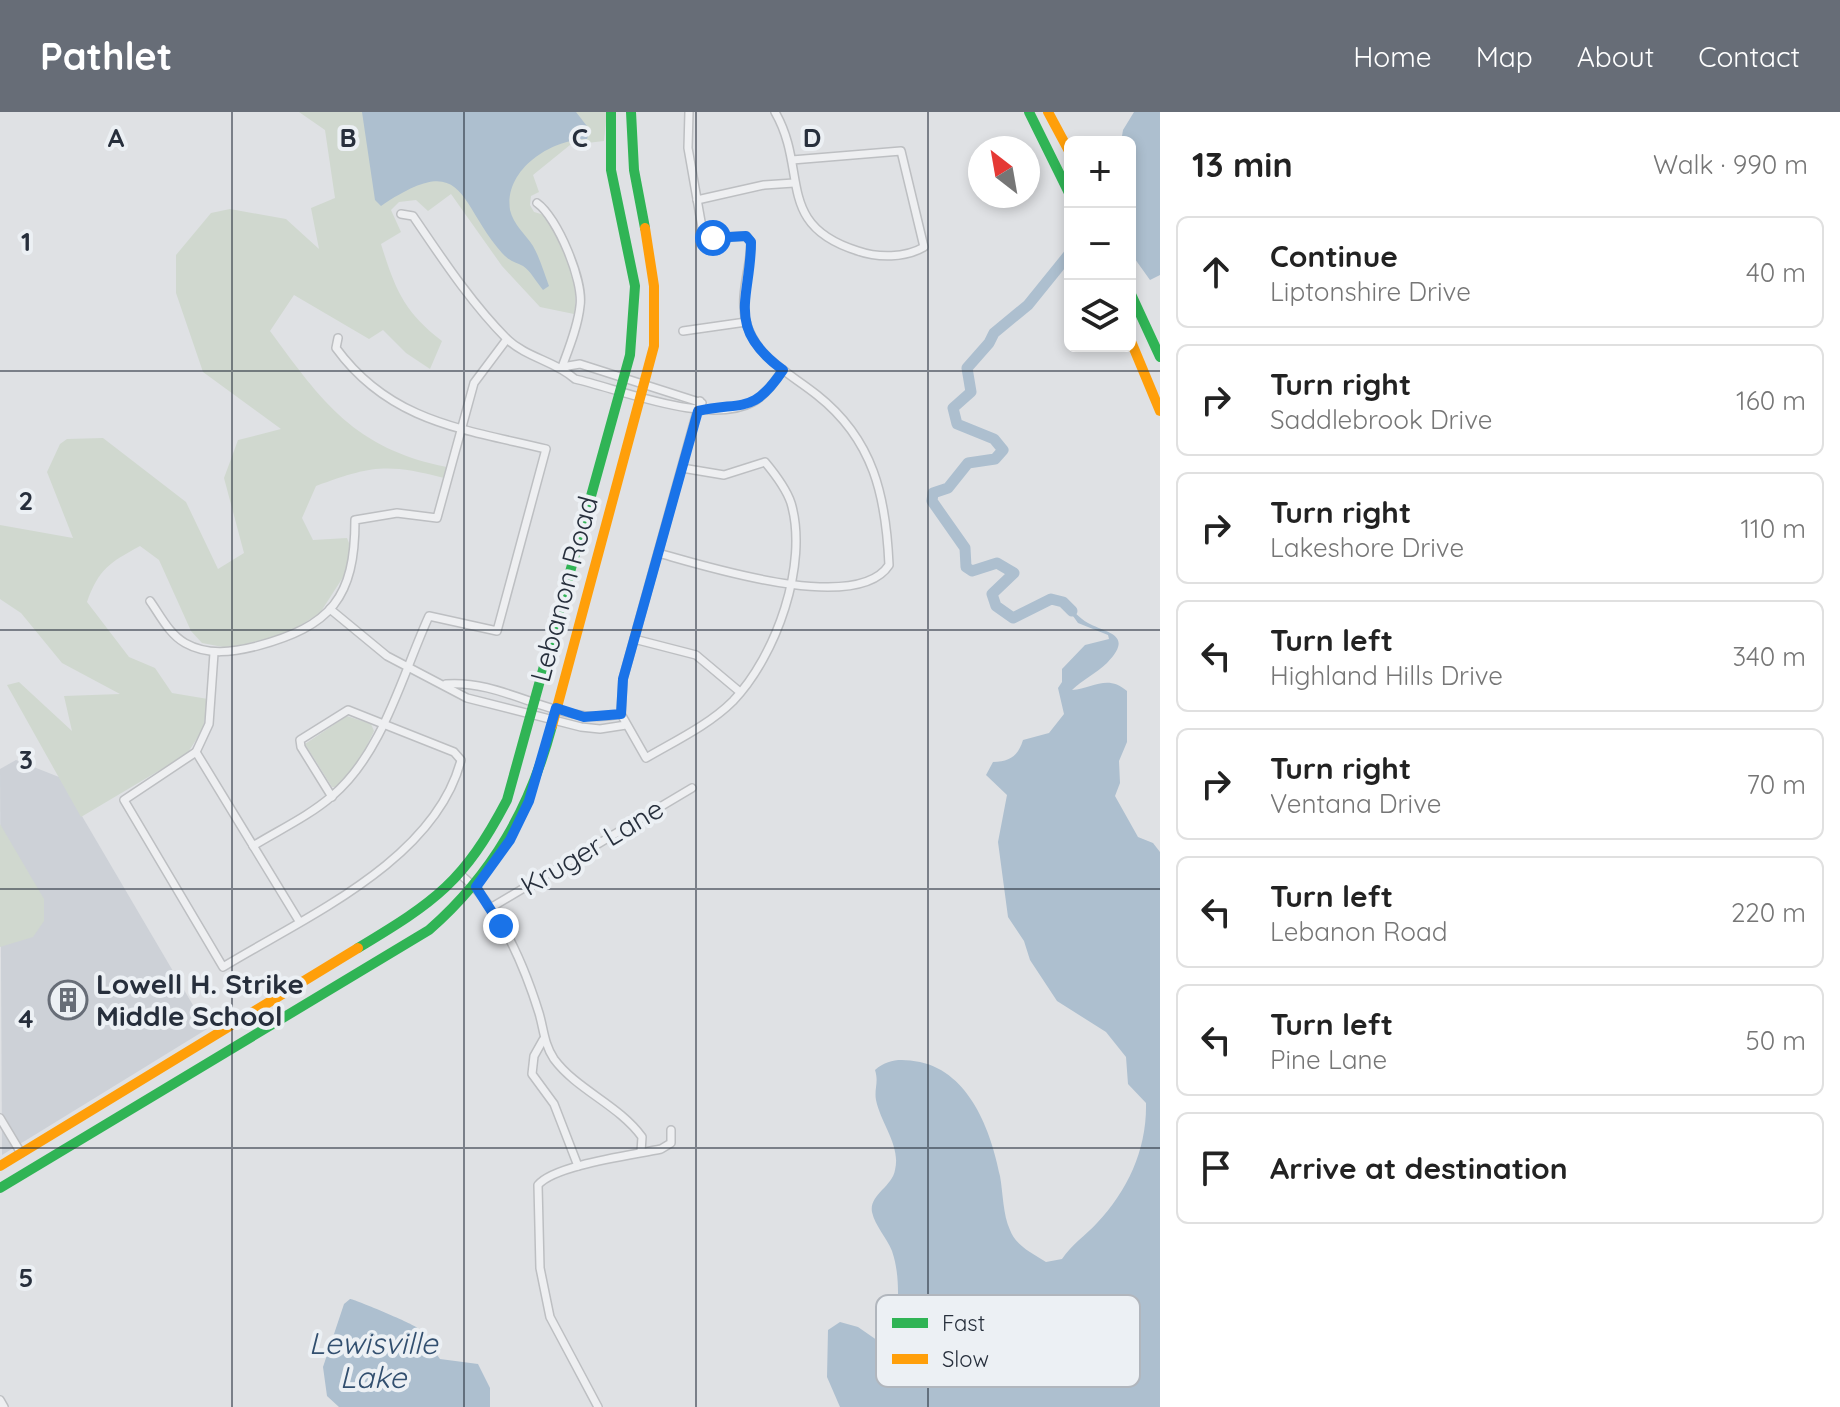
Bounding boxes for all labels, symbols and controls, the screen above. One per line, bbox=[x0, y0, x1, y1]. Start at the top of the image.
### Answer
text: Pathlet bbox=[40, 32, 172, 80]
text: Home bbox=[1353, 39, 1432, 74]
text: Map bbox=[1476, 39, 1533, 74]
text: About bbox=[1577, 39, 1654, 74]
text: Contact bbox=[1698, 39, 1800, 74]
text: A bbox=[108, 121, 125, 154]
text: B bbox=[339, 121, 357, 154]
text: C bbox=[572, 121, 588, 154]
text: D bbox=[803, 121, 821, 154]
north arrow bbox=[968, 136, 1040, 208]
map controls bbox=[1064, 136, 1136, 352]
button: + bbox=[1064, 136, 1136, 208]
text: 13 min bbox=[1192, 143, 1293, 186]
text: Walk · 990 m bbox=[1653, 148, 1808, 181]
button: − bbox=[1064, 208, 1136, 280]
route start bbox=[695, 220, 731, 256]
text: 1 bbox=[21, 225, 31, 258]
text: Continue bbox=[1270, 237, 1398, 275]
icon: ahead bbox=[1194, 250, 1238, 294]
text: 40 m bbox=[1746, 256, 1806, 289]
text: Liptonshire Drive bbox=[1270, 275, 1471, 308]
button: layers bbox=[1064, 280, 1136, 352]
text: Turn right bbox=[1270, 365, 1411, 403]
icon: right bbox=[1194, 378, 1238, 422]
text: 160 m bbox=[1736, 384, 1806, 417]
text: Saddlebrook Drive bbox=[1270, 403, 1492, 436]
text: 2 bbox=[19, 484, 33, 517]
street label: Lebanon Road bbox=[522, 492, 605, 686]
text: Turn right bbox=[1270, 493, 1411, 531]
icon: right bbox=[1194, 506, 1238, 550]
text: 110 m bbox=[1740, 512, 1806, 545]
text: Lakeshore Drive bbox=[1270, 531, 1464, 564]
text: Turn left bbox=[1270, 621, 1393, 659]
icon: left bbox=[1194, 634, 1238, 678]
text: 340 m bbox=[1732, 640, 1806, 673]
text: Highland Hills Drive bbox=[1270, 659, 1503, 692]
text: 3 bbox=[19, 743, 33, 776]
text: Turn right bbox=[1270, 749, 1411, 787]
icon: right bbox=[1194, 762, 1238, 806]
text: 70 m bbox=[1746, 768, 1806, 801]
text: Ventana Drive bbox=[1270, 787, 1441, 820]
street label: Kruger Lane bbox=[514, 790, 669, 903]
text: Turn left bbox=[1270, 877, 1393, 915]
icon: left bbox=[1194, 890, 1238, 934]
text: 220 m bbox=[1731, 896, 1806, 929]
route end bbox=[483, 908, 519, 944]
text: Lebanon Road bbox=[1270, 915, 1447, 948]
place label: Lowell H. Strike Middle School bbox=[96, 966, 304, 1033]
building icon: Lowell H. Strike Middle School bbox=[47, 979, 89, 1021]
text: 4 bbox=[18, 1002, 34, 1035]
text: Turn left bbox=[1270, 1005, 1393, 1043]
icon: left bbox=[1194, 1018, 1238, 1062]
text: 50 m bbox=[1746, 1024, 1806, 1057]
text: Pine Lane bbox=[1270, 1043, 1387, 1076]
icon: arrive bbox=[1194, 1146, 1238, 1190]
text: Arrive at destination bbox=[1270, 1149, 1568, 1187]
text: 5 bbox=[19, 1261, 33, 1294]
legend bbox=[876, 1295, 1140, 1387]
text: Fast bbox=[942, 1309, 985, 1337]
water label: Lewisville Lake bbox=[309, 1324, 438, 1396]
text: Slow bbox=[942, 1345, 989, 1373]

